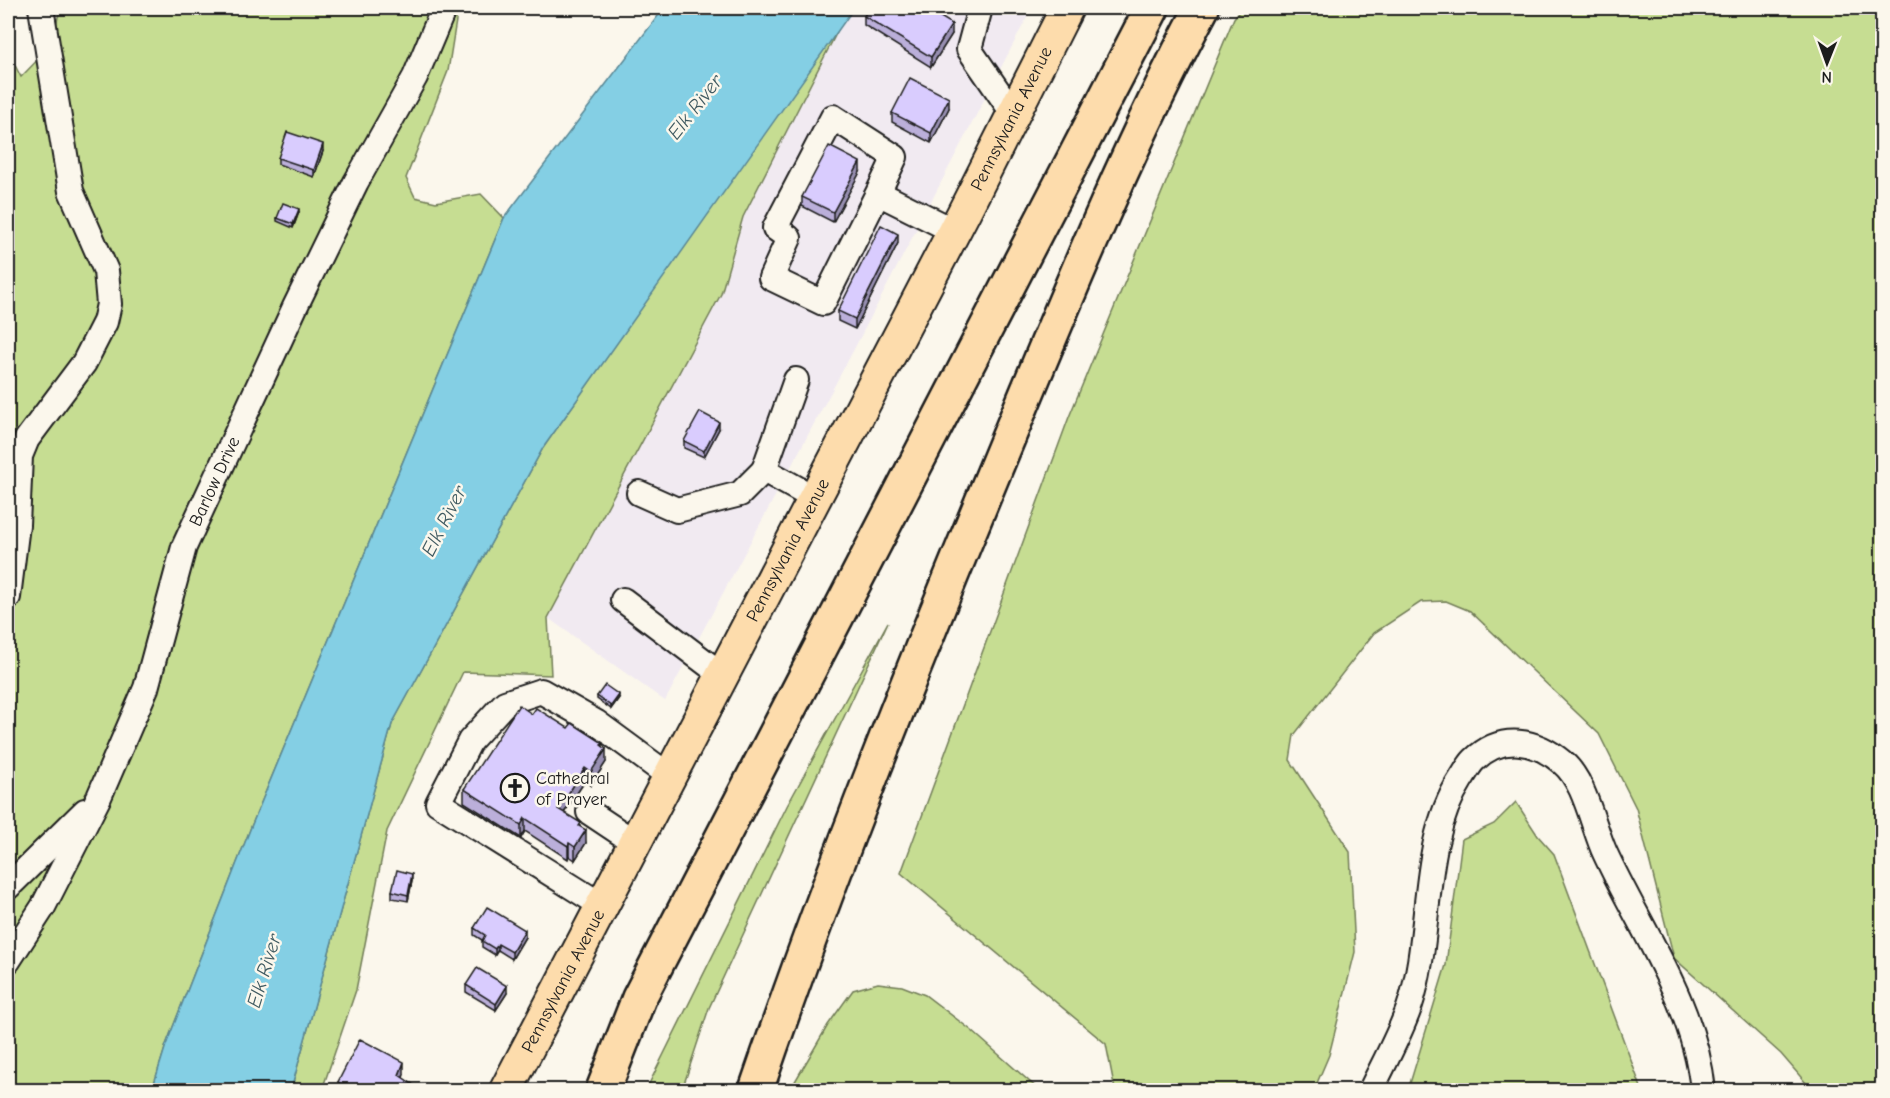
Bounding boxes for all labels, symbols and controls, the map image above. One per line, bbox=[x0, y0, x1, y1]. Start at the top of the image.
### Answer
north arrow bbox=[1797, 33, 1857, 93]
street label: Pennsylvania Avenue bbox=[966, 43, 1056, 194]
text: N bbox=[1821, 68, 1832, 86]
water label: Elk River bbox=[663, 69, 728, 144]
street label: Barlow Drive bbox=[185, 433, 244, 529]
street label: Pennsylvania Avenue bbox=[742, 475, 834, 625]
water label: Elk River bbox=[417, 481, 472, 560]
place label: Cathedral of Prayer bbox=[536, 768, 610, 810]
church icon: Cathedral of Prayer bbox=[499, 772, 531, 804]
street label: Pennsylvania Avenue bbox=[517, 906, 609, 1056]
water label: Elk River bbox=[242, 930, 286, 1011]

